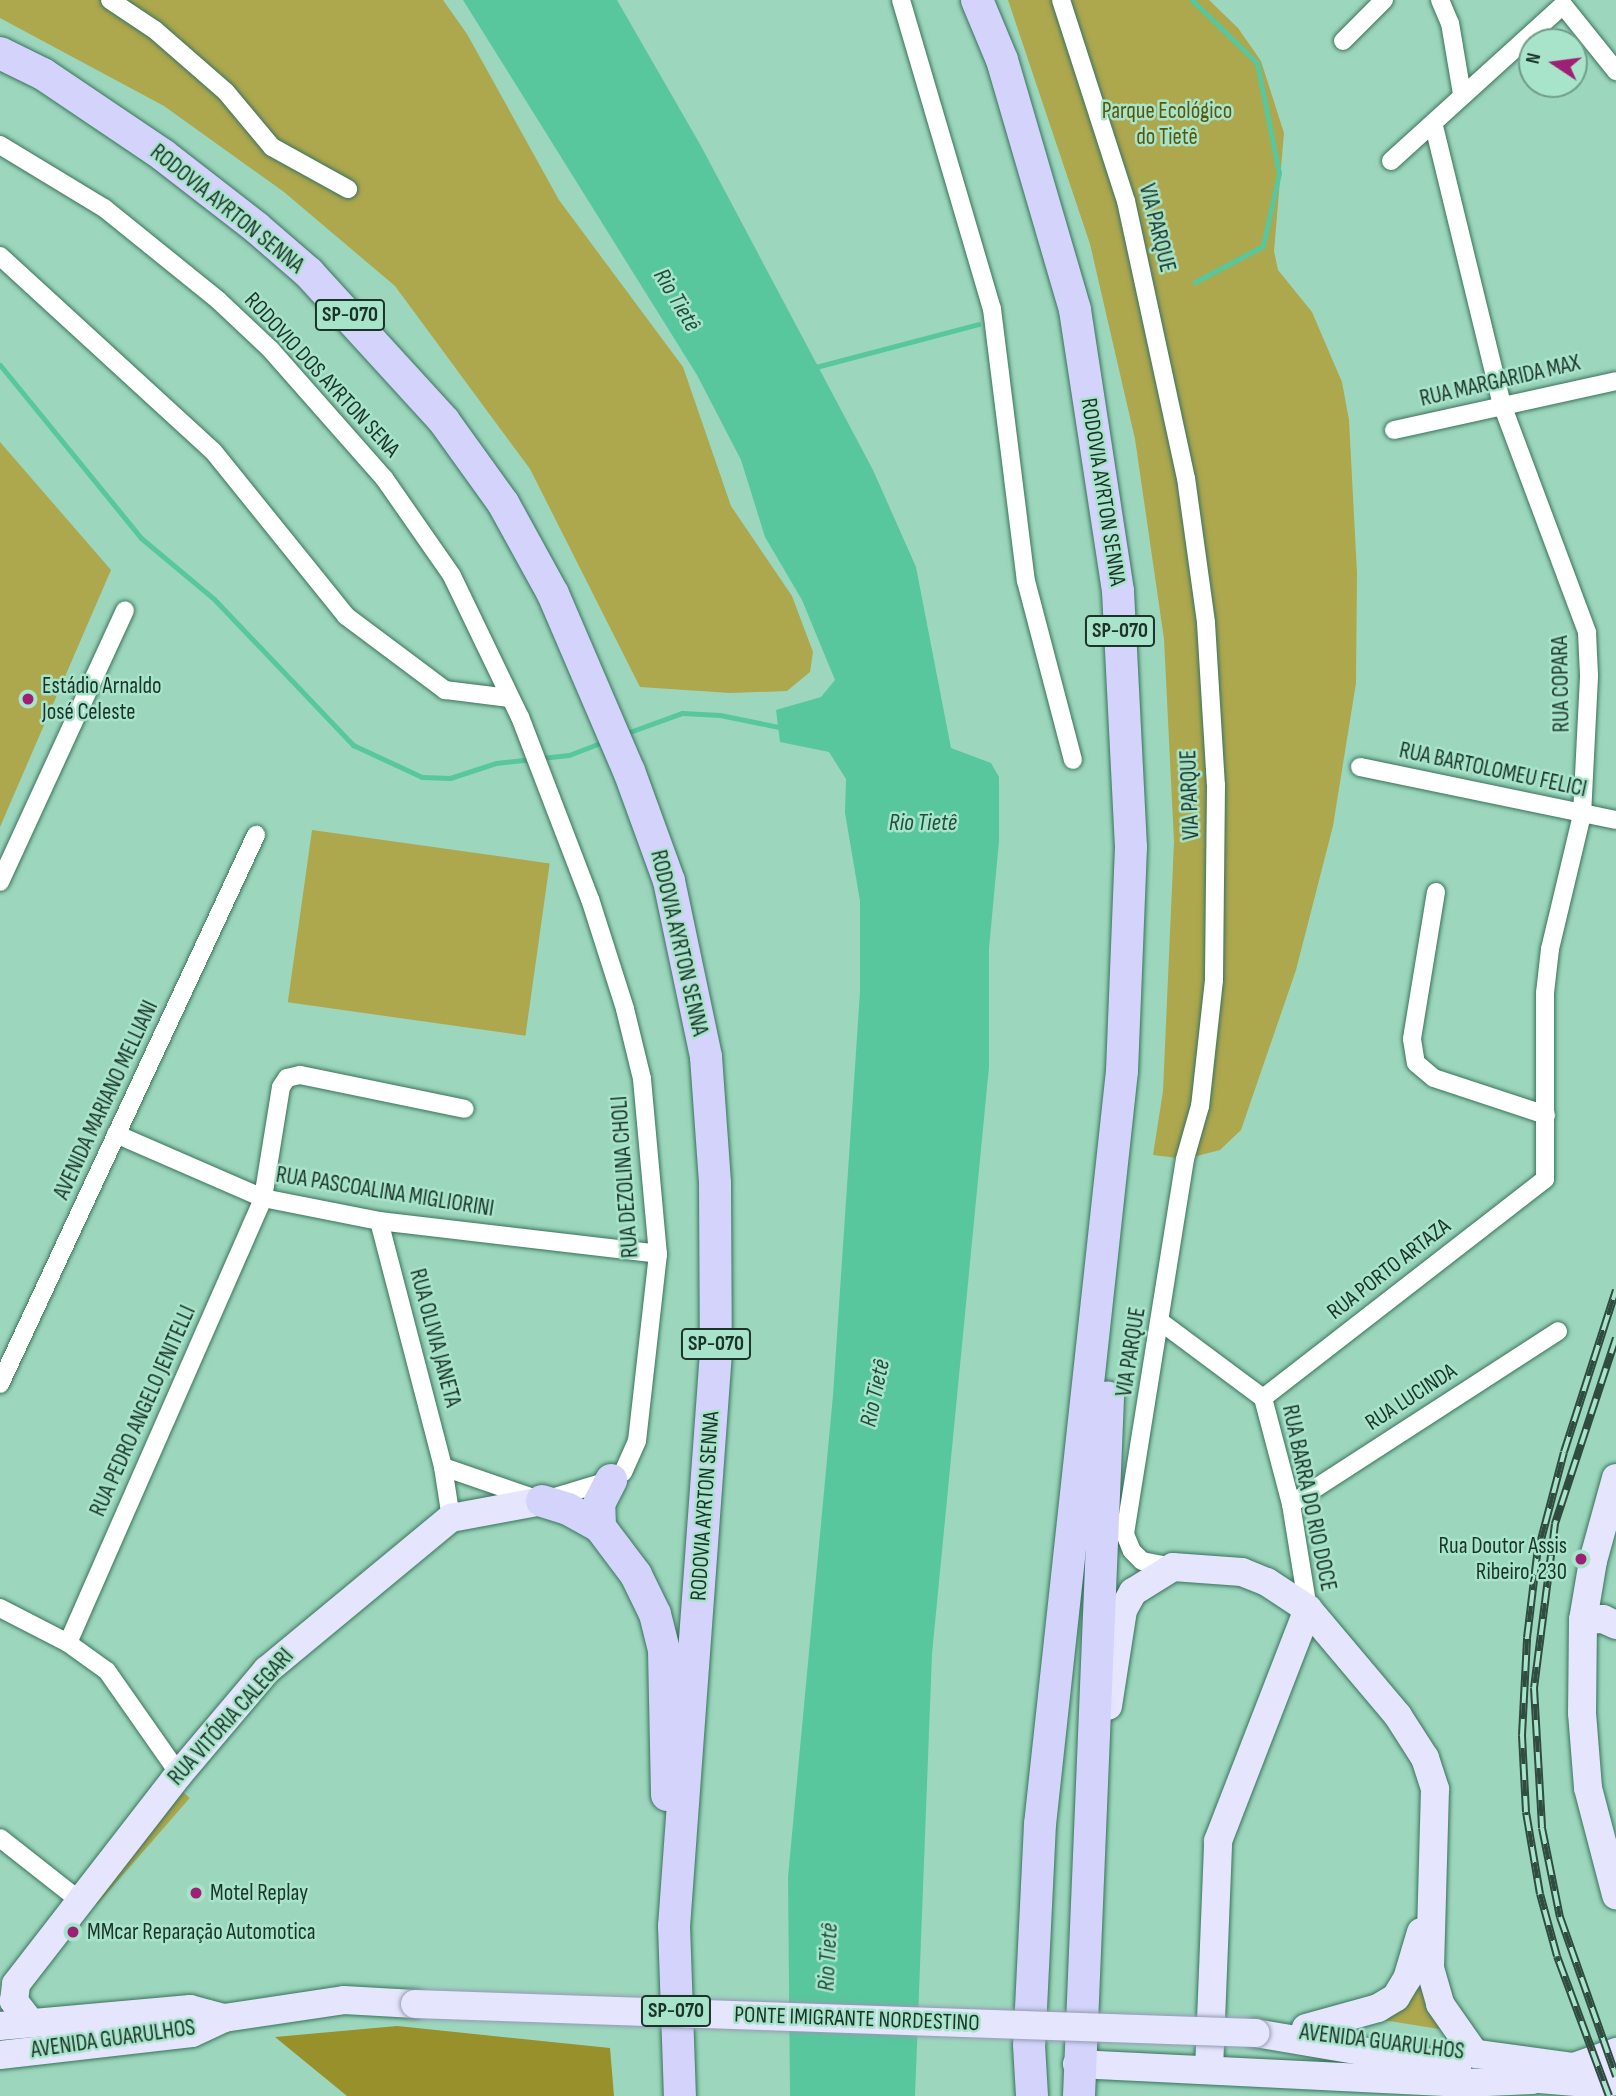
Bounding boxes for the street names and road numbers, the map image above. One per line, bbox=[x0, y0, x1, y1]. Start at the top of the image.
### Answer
street label: RODOVIA AYRTON SENNA bbox=[145, 139, 309, 279]
street label: VIA PARQUE bbox=[1133, 181, 1181, 275]
street label: RODOVIO DOS AYRTON SENA bbox=[238, 287, 406, 463]
road number: SP-070 bbox=[313, 298, 387, 332]
street label: RUA MARGARIDA MAX bbox=[1417, 349, 1583, 413]
street label: RODOVIA AYRTON SENNA bbox=[1075, 396, 1131, 588]
road number: SP-070 bbox=[1083, 614, 1157, 648]
street label: RUA COPARA bbox=[1546, 635, 1576, 733]
street label: RUA BARTOLOMEU FELICI bbox=[1397, 737, 1589, 803]
street label: VIA PARQUE bbox=[1175, 749, 1205, 841]
street label: RODOVIA AYRTON SENNA bbox=[644, 847, 714, 1039]
street label: AVENIDA MARIANO MELLIANI bbox=[48, 996, 164, 1204]
street label: RUA DEZOLINA CHOLI bbox=[606, 1095, 644, 1259]
street label: RUA PASCOALINA MIGLIORINI bbox=[274, 1161, 496, 1223]
street label: RUA PORTO ARTAZA bbox=[1322, 1212, 1456, 1326]
street label: RUA OLIVIA JANETA bbox=[403, 1266, 467, 1410]
street label: RUA PEDRO ANGELO JENITELLI bbox=[84, 1301, 202, 1521]
street label: VIA PARQUE bbox=[1110, 1305, 1152, 1399]
road number: SP-070 bbox=[679, 1326, 753, 1362]
street label: RUA LUCINDA bbox=[1360, 1357, 1462, 1437]
street label: RUA BARRA DO RIO DOCE bbox=[1276, 1402, 1342, 1594]
street label: RODOVIA AYRTON SENNA bbox=[685, 1410, 725, 1602]
street label: RUA VITÓRIA CALEGARI bbox=[162, 1643, 300, 1791]
road number: SP-070 bbox=[639, 1994, 713, 2028]
street label: PONTE IMIGRANTE NORDESTINO bbox=[734, 2001, 980, 2037]
street label: AVENIDA GUARULHOS bbox=[29, 2014, 197, 2064]
street label: AVENIDA GUARULHOS bbox=[1298, 2018, 1466, 2066]

